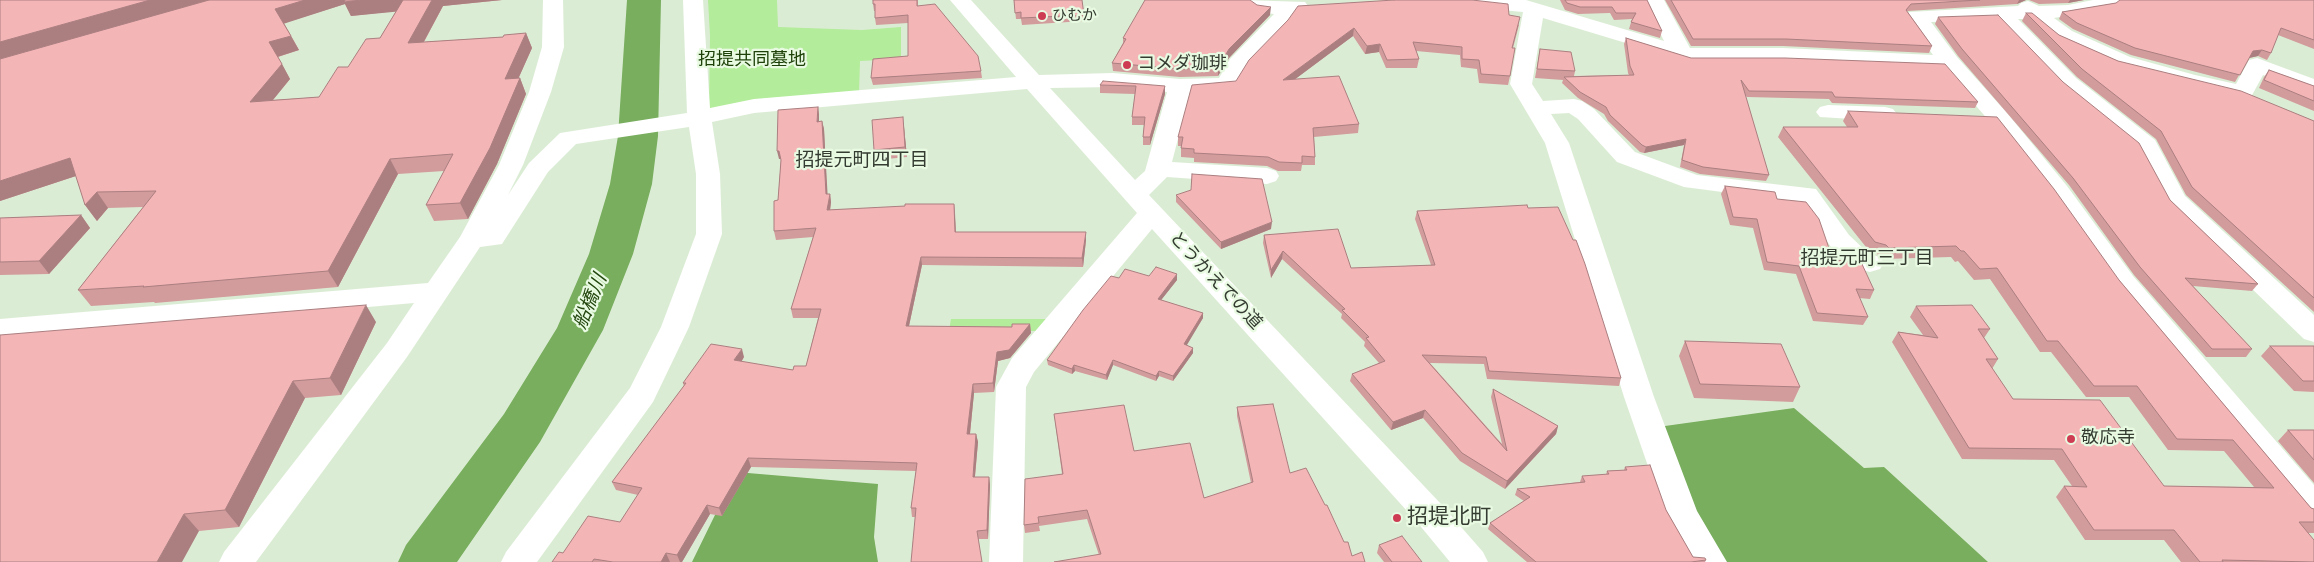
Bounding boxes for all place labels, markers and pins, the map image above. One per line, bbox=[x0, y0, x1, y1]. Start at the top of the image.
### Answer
place label: ひむか bbox=[1052, 7, 1097, 25]
marker: ひむか bbox=[1036, 10, 1048, 22]
place label: コメダ珈琲 bbox=[1137, 54, 1227, 76]
marker: コメダ珈琲 bbox=[1121, 59, 1133, 71]
place label: 敬応寺 bbox=[2081, 428, 2135, 450]
marker: 敬応寺 bbox=[2065, 433, 2077, 445]
place label: 招堤北町 bbox=[1407, 505, 1491, 531]
marker: 招堤北町 bbox=[1391, 512, 1403, 524]

